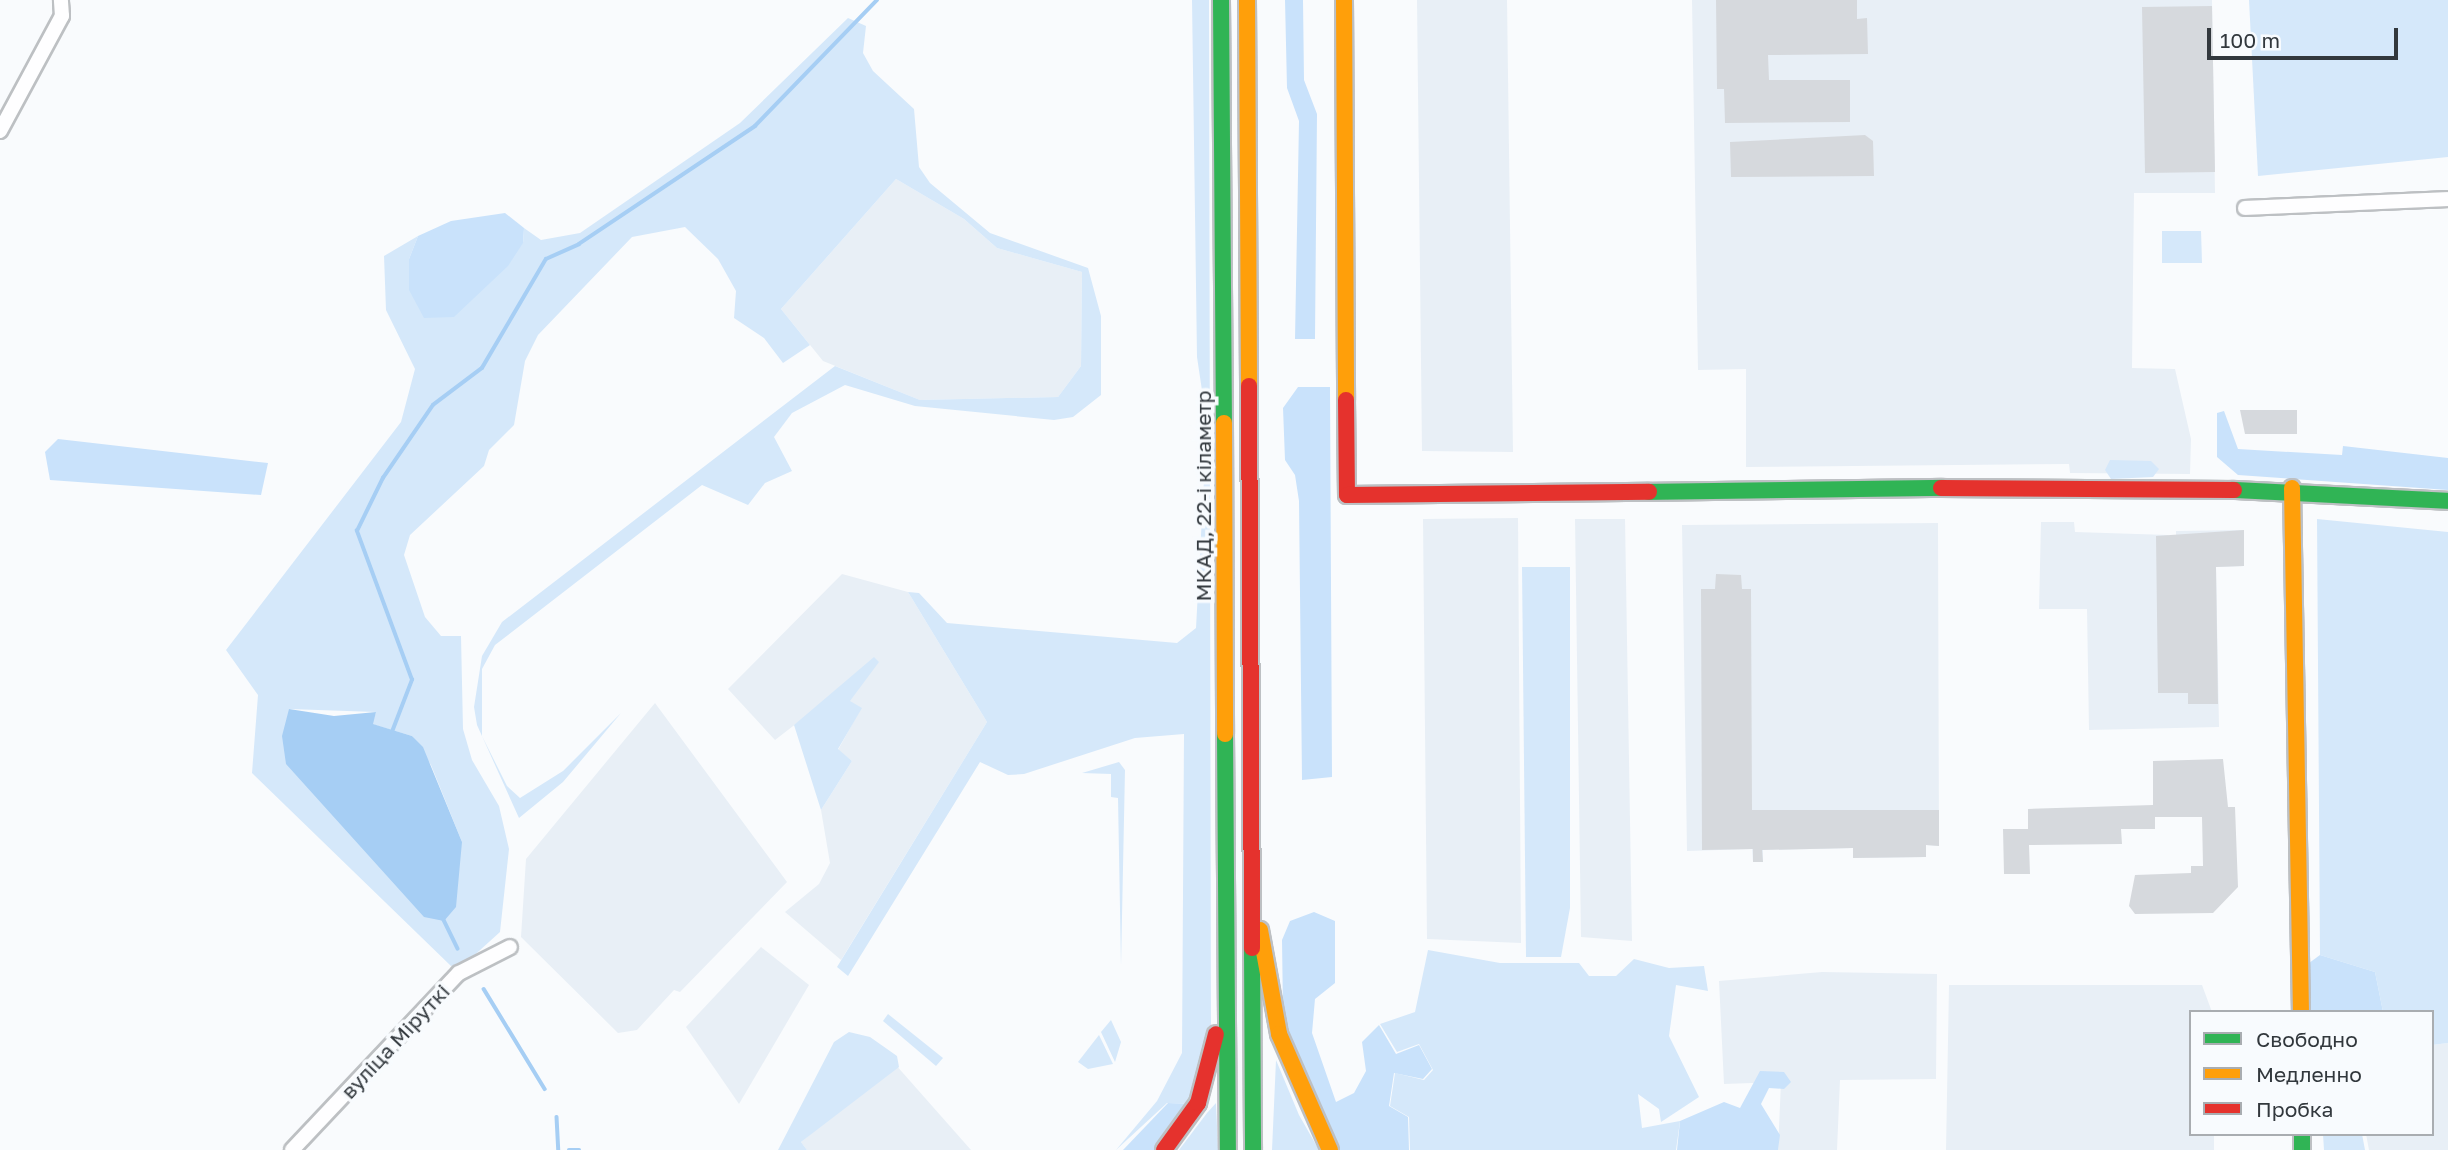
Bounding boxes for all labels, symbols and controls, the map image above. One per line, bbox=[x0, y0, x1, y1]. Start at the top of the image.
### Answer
scale bar bbox=[2210, 14, 2401, 58]
text: 100 m bbox=[2220, 27, 2280, 53]
street label: МКАД, 22-і кіламетр bbox=[1190, 391, 1216, 601]
street label: вуліца Міруткі bbox=[336, 979, 454, 1103]
legend bbox=[2189, 1010, 2434, 1136]
text: Свободно bbox=[2256, 1026, 2358, 1052]
text: Медленно bbox=[2256, 1061, 2362, 1087]
text: Пробка bbox=[2256, 1096, 2334, 1122]

